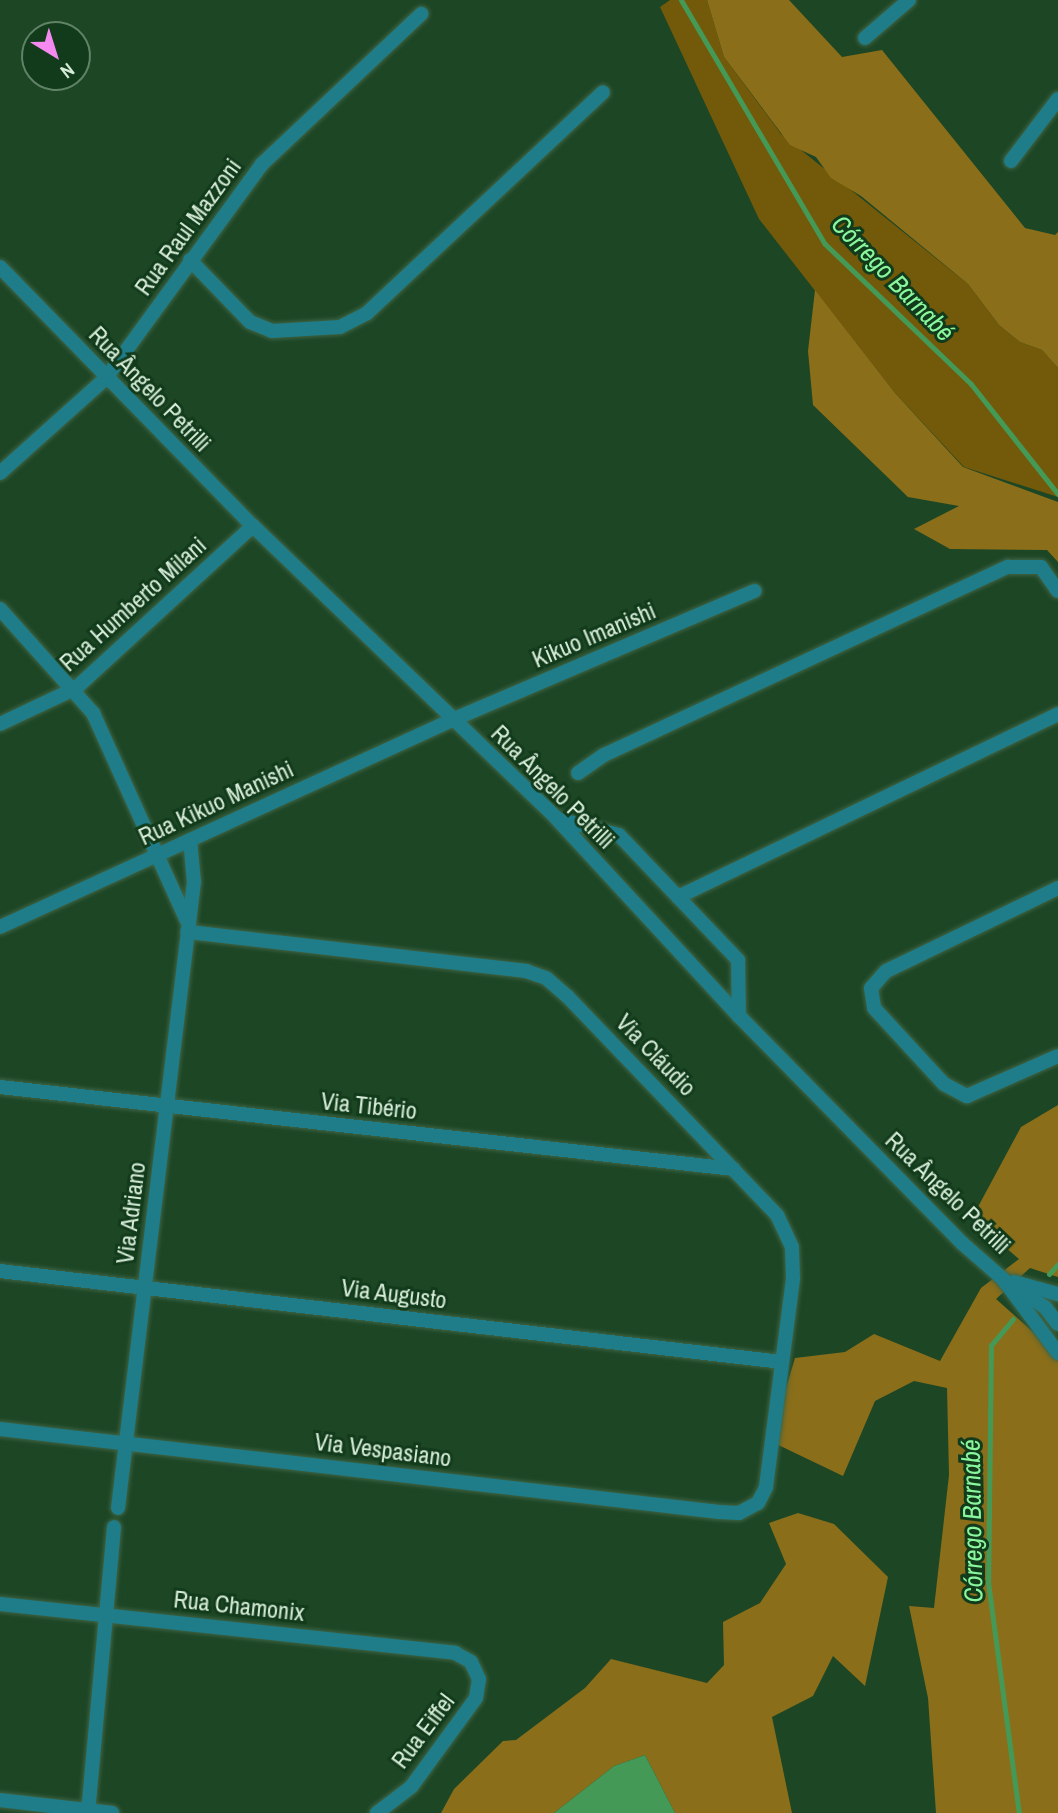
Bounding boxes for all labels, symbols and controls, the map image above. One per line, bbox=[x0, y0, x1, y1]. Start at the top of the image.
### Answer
north arrow bbox=[21, 21, 91, 91]
text: N bbox=[55, 57, 80, 85]
street label: Rua Raul Mazzoni bbox=[129, 153, 247, 301]
water label: Córrego Barnabé bbox=[825, 208, 961, 348]
street label: Rua Ângelo Petrilli bbox=[83, 320, 217, 458]
street label: Rua Humberto Milani bbox=[54, 531, 212, 677]
street label: Kikuo Imanishi bbox=[528, 596, 660, 674]
street label: Rua Ângelo Petrilli bbox=[485, 719, 621, 855]
street label: Rua Kikuo Manishi bbox=[134, 755, 298, 851]
street label: Via Cláudio bbox=[610, 1008, 702, 1102]
street label: Via Tibério bbox=[319, 1087, 419, 1125]
street label: Rua Ângelo Petrilli bbox=[879, 1126, 1017, 1260]
street label: Via Adriano bbox=[110, 1160, 152, 1266]
street label: Via Augusto bbox=[339, 1273, 449, 1315]
street label: Via Vespasiano bbox=[313, 1427, 453, 1473]
water label: Córrego Barnabé bbox=[955, 1439, 989, 1603]
street label: Rua Chamonix bbox=[172, 1585, 306, 1627]
street label: Rua Eiffel bbox=[386, 1688, 460, 1774]

